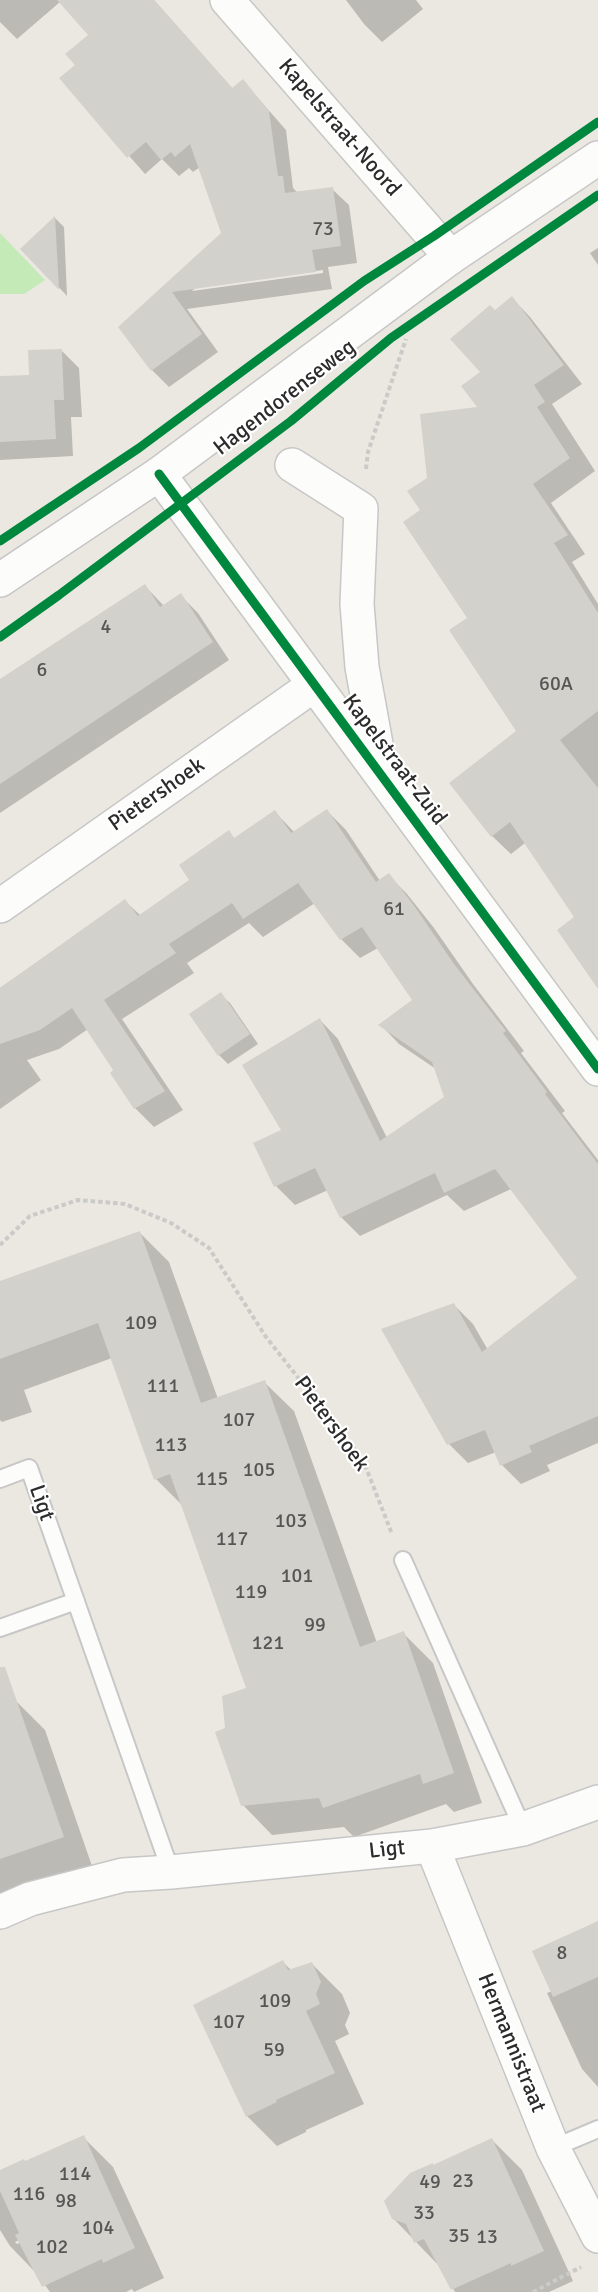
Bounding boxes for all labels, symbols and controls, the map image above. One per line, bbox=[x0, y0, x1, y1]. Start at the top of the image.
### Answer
street label: Kapelstraat-Noord bbox=[272, 54, 406, 202]
house number: 73 bbox=[312, 218, 334, 242]
street label: Hagendorenseweg bbox=[209, 334, 361, 462]
house number: 4 bbox=[101, 616, 111, 640]
house number: 6 bbox=[37, 659, 47, 683]
house number: 60A bbox=[539, 673, 573, 697]
street label: Kapelstraat-Zuid bbox=[336, 689, 452, 831]
street label: Pietershoek bbox=[104, 752, 210, 838]
house number: 61 bbox=[383, 898, 405, 922]
house number: 109 bbox=[125, 1312, 157, 1336]
street label: Pietershoek bbox=[288, 1371, 374, 1477]
house number: 111 bbox=[147, 1375, 179, 1399]
house number: 107 bbox=[223, 1409, 255, 1433]
house number: 113 bbox=[155, 1434, 187, 1458]
house number: 105 bbox=[243, 1459, 275, 1483]
house number: 115 bbox=[196, 1468, 228, 1492]
street label: Ligt bbox=[23, 1482, 59, 1524]
house number: 103 bbox=[275, 1510, 307, 1534]
house number: 117 bbox=[216, 1528, 248, 1552]
house number: 101 bbox=[281, 1565, 313, 1589]
house number: 119 bbox=[235, 1581, 267, 1605]
house number: 99 bbox=[304, 1614, 326, 1638]
house number: 121 bbox=[252, 1632, 284, 1656]
street label: Ligt bbox=[368, 1835, 406, 1865]
house number: 8 bbox=[557, 1942, 567, 1966]
street label: Hermannistraat bbox=[471, 1970, 551, 2116]
house number: 109 bbox=[259, 1990, 291, 2014]
house number: 107 bbox=[213, 2011, 245, 2035]
house number: 59 bbox=[263, 2039, 285, 2063]
house number: 114 bbox=[59, 2163, 91, 2187]
house number: 23 bbox=[452, 2170, 474, 2194]
house number: 49 bbox=[419, 2171, 441, 2195]
house number: 116 bbox=[13, 2183, 45, 2207]
house number: 98 bbox=[55, 2190, 77, 2214]
house number: 33 bbox=[413, 2202, 435, 2226]
house number: 104 bbox=[82, 2217, 114, 2241]
house number: 35 bbox=[448, 2225, 470, 2249]
house number: 13 bbox=[476, 2226, 498, 2250]
house number: 102 bbox=[36, 2236, 68, 2260]

